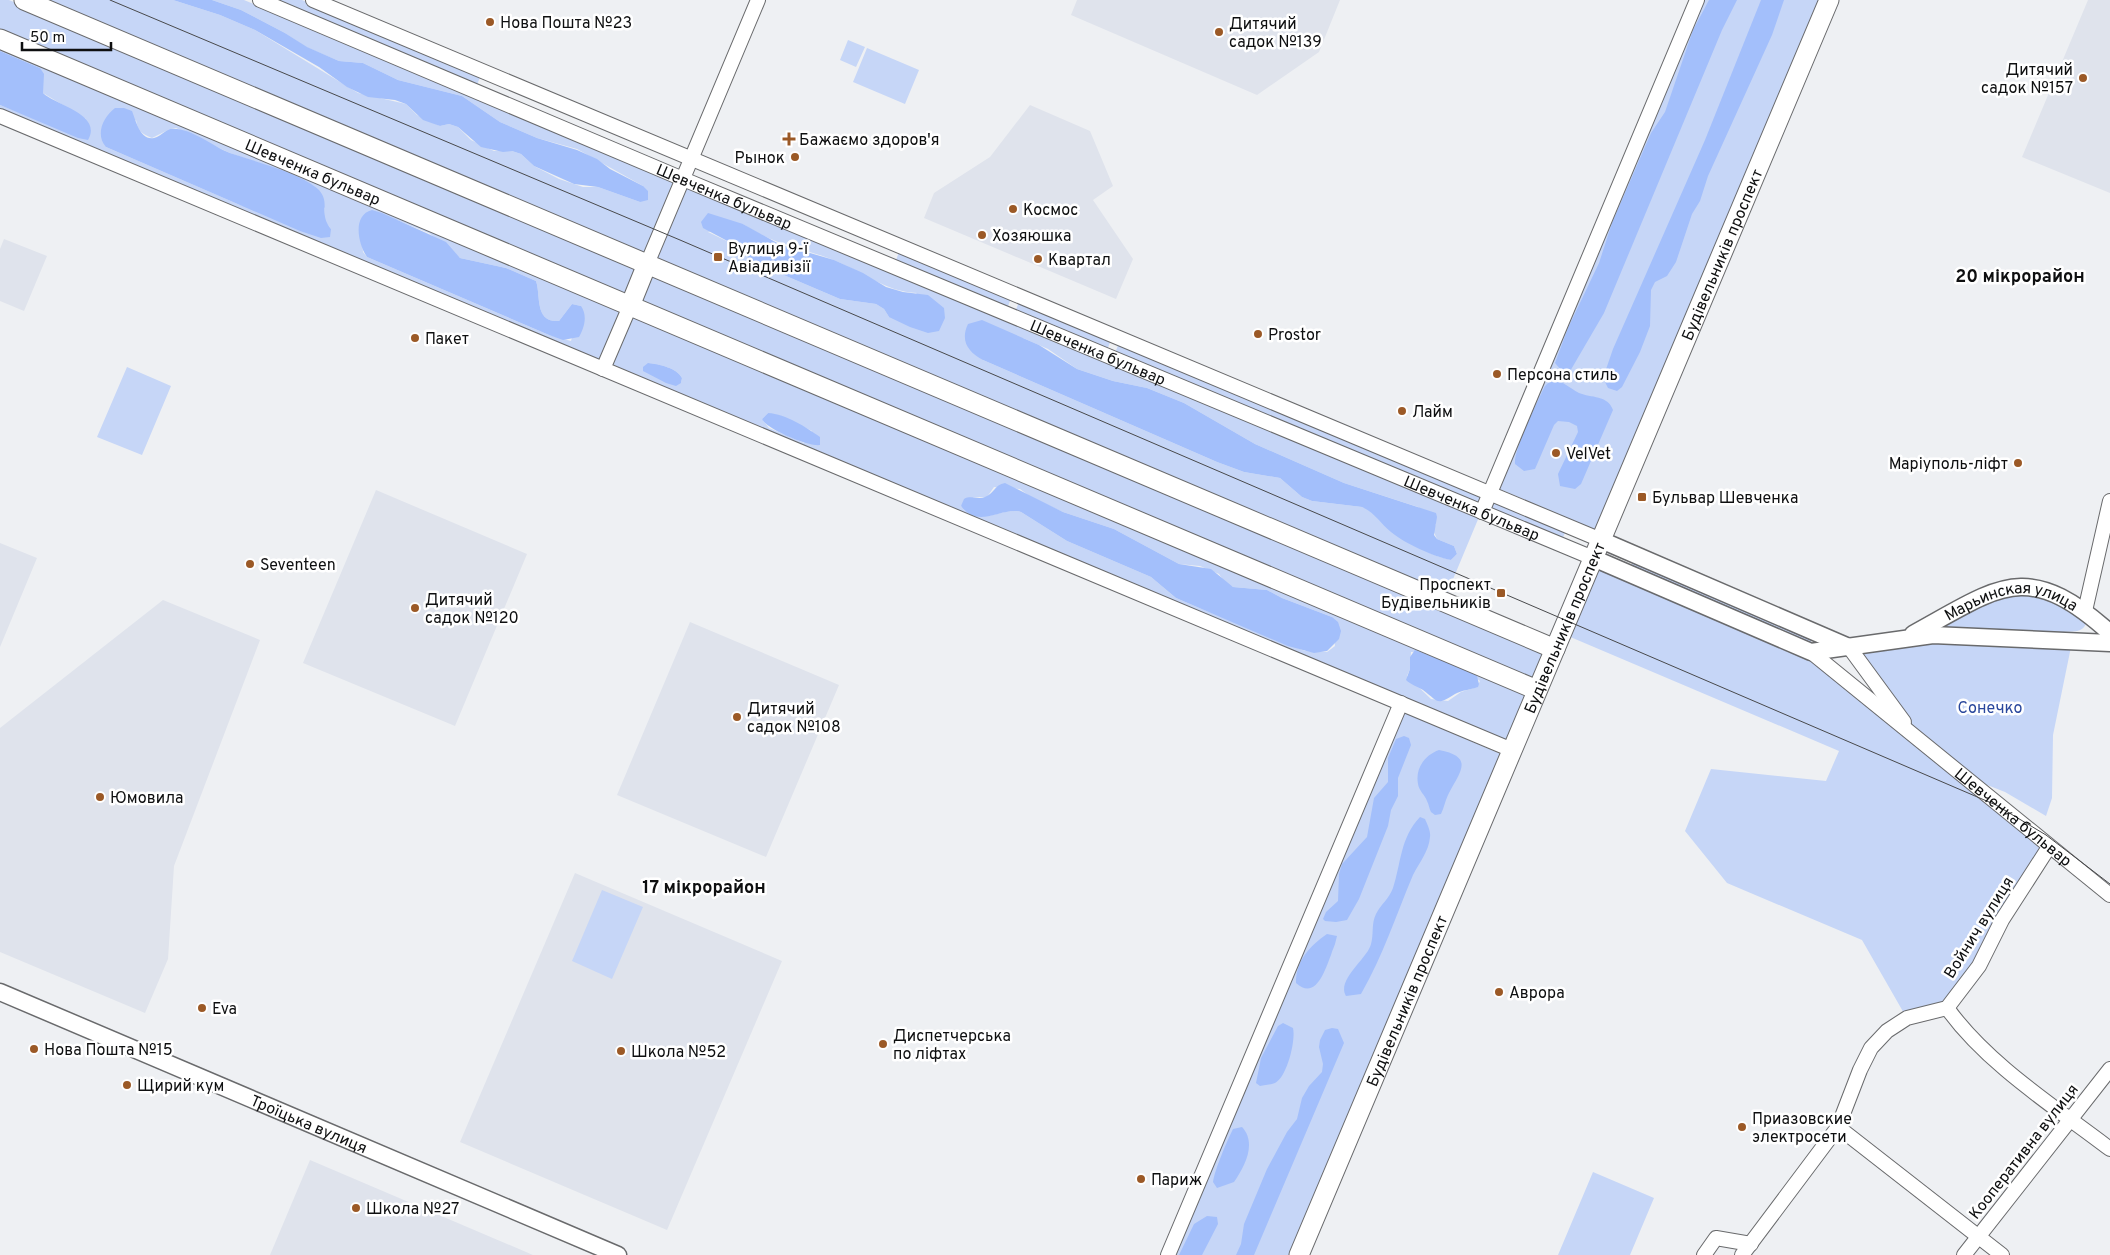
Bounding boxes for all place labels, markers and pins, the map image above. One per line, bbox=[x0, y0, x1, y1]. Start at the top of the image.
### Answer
place label: Нова Пошта №23 bbox=[500, 14, 632, 34]
place label: Дитячий садок №139 bbox=[1229, 15, 1322, 53]
marker: Нова Пошта №23 bbox=[484, 16, 496, 28]
marker: Дитячий садок №139 bbox=[1213, 26, 1225, 38]
place label: Дитячий садок №157 bbox=[1981, 61, 2073, 99]
marker: Дитячий садок №157 bbox=[2077, 72, 2089, 84]
place label: Бажаємо здоров'я bbox=[799, 131, 939, 151]
marker: Бажаємо здоров'я bbox=[783, 133, 795, 145]
place label: Рынок bbox=[735, 149, 785, 169]
marker: Рынок bbox=[789, 151, 801, 163]
place label: Космос bbox=[1023, 201, 1078, 221]
marker: Космос bbox=[1007, 203, 1019, 215]
place label: Хозяюшка bbox=[992, 227, 1072, 247]
marker: Хозяюшка bbox=[976, 229, 988, 241]
place label: Вулиця 9-ї Авіадивізії bbox=[728, 240, 811, 278]
marker: Вулиця 9-ї Авіадивізії bbox=[712, 251, 724, 263]
place label: Квартал bbox=[1048, 251, 1111, 271]
marker: Квартал bbox=[1032, 253, 1044, 265]
place label: Prostor bbox=[1268, 326, 1321, 346]
marker: Prostor bbox=[1252, 328, 1264, 340]
place label: Пакет bbox=[425, 330, 469, 350]
marker: Пакет bbox=[409, 332, 421, 344]
place label: Персона стиль bbox=[1507, 366, 1618, 386]
marker: Персона стиль bbox=[1491, 368, 1503, 380]
place label: Лайм bbox=[1412, 403, 1453, 423]
marker: Лайм bbox=[1396, 405, 1408, 417]
place label: VelVet bbox=[1566, 445, 1611, 465]
marker: VelVet bbox=[1550, 447, 1562, 459]
place label: Маріуполь-ліфт bbox=[1889, 455, 2008, 475]
marker: Маріуполь-ліфт bbox=[2012, 457, 2024, 469]
place label: Бульвар Шевченка bbox=[1652, 489, 1798, 509]
marker: Бульвар Шевченка bbox=[1636, 491, 1648, 503]
place label: Seventeen bbox=[260, 556, 336, 576]
marker: Seventeen bbox=[244, 558, 256, 570]
place label: Проспект Будівельників bbox=[1381, 576, 1491, 614]
marker: Проспект Будівельників bbox=[1495, 587, 1507, 599]
place label: Дитячий садок №120 bbox=[425, 591, 519, 629]
marker: Дитячий садок №120 bbox=[409, 602, 421, 614]
place label: Дитячий садок №108 bbox=[747, 700, 841, 738]
marker: Дитячий садок №108 bbox=[731, 711, 743, 723]
place label: Юмовила bbox=[110, 789, 184, 809]
marker: Юмовила bbox=[94, 791, 106, 803]
place label: Аврора bbox=[1509, 984, 1565, 1004]
marker: Аврора bbox=[1493, 986, 1505, 998]
place label: Eva bbox=[212, 1000, 237, 1020]
marker: Eva bbox=[196, 1002, 208, 1014]
place label: Диспетчерська по ліфтах bbox=[893, 1027, 1011, 1065]
marker: Диспетчерська по ліфтах bbox=[877, 1038, 889, 1050]
place label: Нова Пошта №15 bbox=[44, 1041, 173, 1061]
marker: Нова Пошта №15 bbox=[28, 1043, 40, 1055]
place label: Школа №52 bbox=[631, 1043, 726, 1063]
marker: Школа №52 bbox=[615, 1045, 627, 1057]
place label: Щирий кум bbox=[137, 1077, 224, 1097]
marker: Щирий кум bbox=[121, 1079, 133, 1091]
place label: Приазовские электросети bbox=[1752, 1110, 1852, 1148]
marker: Приазовские электросети bbox=[1736, 1121, 1748, 1133]
place label: Париж bbox=[1151, 1171, 1202, 1191]
marker: Париж bbox=[1135, 1173, 1147, 1185]
place label: Школа №27 bbox=[366, 1200, 459, 1220]
marker: Школа №27 bbox=[350, 1202, 362, 1214]

